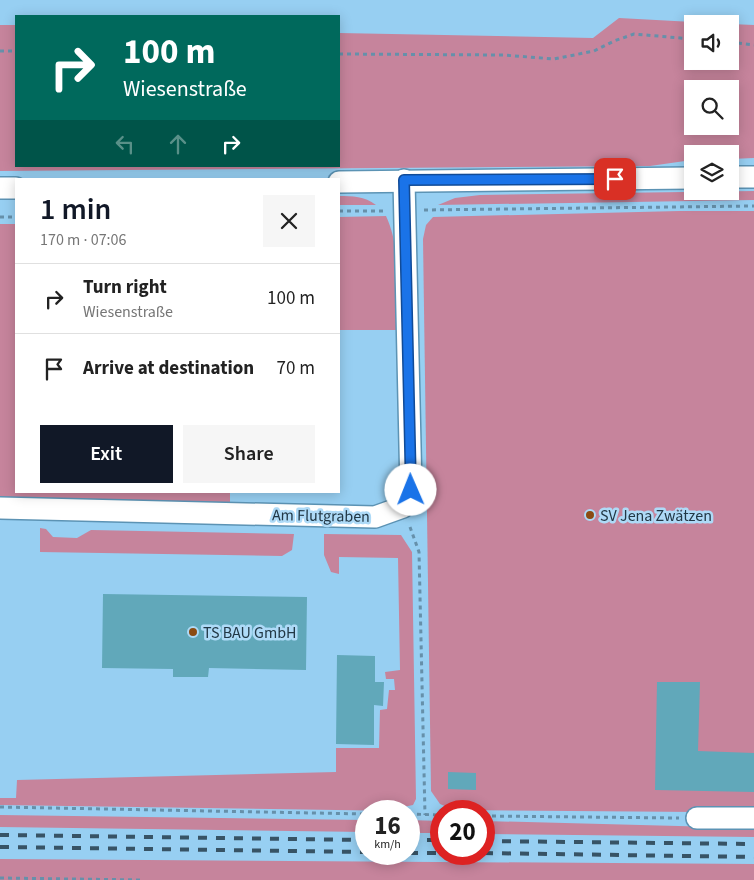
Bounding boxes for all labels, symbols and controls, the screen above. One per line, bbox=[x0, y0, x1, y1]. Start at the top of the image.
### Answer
map controls bbox=[684, 15, 739, 200]
button: sound bbox=[684, 15, 739, 70]
text: 100 m bbox=[123, 27, 215, 77]
icon: right bbox=[40, 35, 105, 100]
text: Wiesenstraße bbox=[123, 73, 247, 105]
button: search bbox=[684, 80, 739, 135]
icon: left bbox=[111, 130, 139, 158]
icon: ahead bbox=[164, 130, 192, 158]
icon: right bbox=[217, 130, 245, 158]
button: layers bbox=[684, 145, 739, 200]
pin bbox=[594, 158, 636, 200]
icon: arrive bbox=[601, 165, 629, 193]
text: 1 min bbox=[40, 188, 111, 231]
button: close bbox=[263, 195, 315, 247]
text: 170 m · 07:06 bbox=[40, 229, 127, 251]
text: Turn right bbox=[83, 274, 167, 301]
icon: right bbox=[40, 285, 68, 313]
text: 100 m bbox=[267, 285, 315, 312]
text: Wiesenstraße bbox=[83, 301, 173, 323]
icon: arrive bbox=[40, 355, 68, 383]
text: Arrive at destination bbox=[83, 355, 254, 382]
text: 70 m bbox=[277, 355, 315, 382]
button: Exit bbox=[40, 425, 173, 483]
button: Share bbox=[183, 425, 315, 483]
position arrow bbox=[384, 463, 436, 515]
street label: Am Flutgraben bbox=[272, 504, 370, 528]
place label: SV Jena Zwätzen bbox=[600, 505, 712, 527]
marker: SV Jena Zwätzen bbox=[584, 509, 596, 521]
place label: TS BAU GmbH bbox=[203, 622, 297, 644]
marker: TS BAU GmbH bbox=[187, 626, 199, 638]
speed limit sign: 20 bbox=[430, 800, 495, 865]
text: 16 bbox=[374, 808, 401, 844]
text: km/h bbox=[374, 836, 401, 853]

